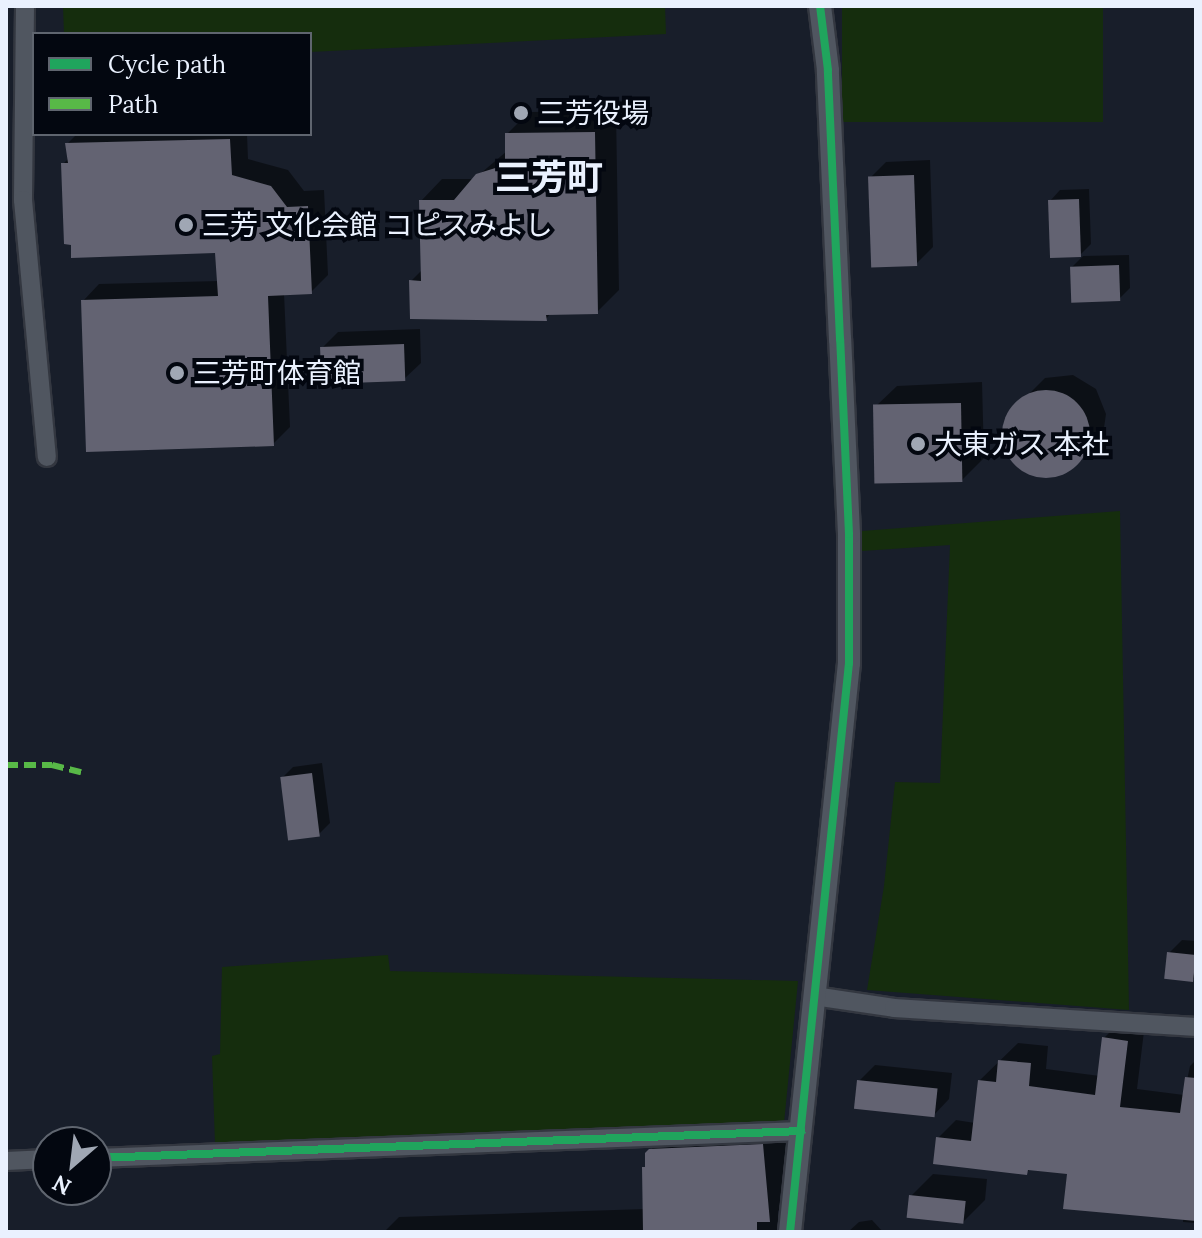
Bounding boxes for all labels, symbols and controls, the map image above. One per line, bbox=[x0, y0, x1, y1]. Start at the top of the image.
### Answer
legend bbox=[32, 32, 312, 136]
text: Cycle path bbox=[108, 49, 226, 80]
text: Path bbox=[108, 89, 158, 120]
place label: 三芳役場 bbox=[537, 96, 649, 130]
marker: 三芳役場 bbox=[512, 104, 530, 122]
district label: 三芳町 bbox=[495, 156, 603, 200]
place label: 三芳 文化会館 コピスみよし bbox=[202, 208, 553, 242]
marker: 三芳 文化会館 コピスみよし bbox=[177, 216, 195, 234]
place label: 三芳町体育館 bbox=[193, 356, 361, 390]
marker: 三芳町体育館 bbox=[168, 364, 186, 382]
place label: 大東ガス 本社 bbox=[934, 427, 1109, 461]
marker: 大東ガス 本社 bbox=[909, 435, 927, 453]
north arrow bbox=[32, 1126, 112, 1206]
text: N bbox=[48, 1169, 76, 1202]

